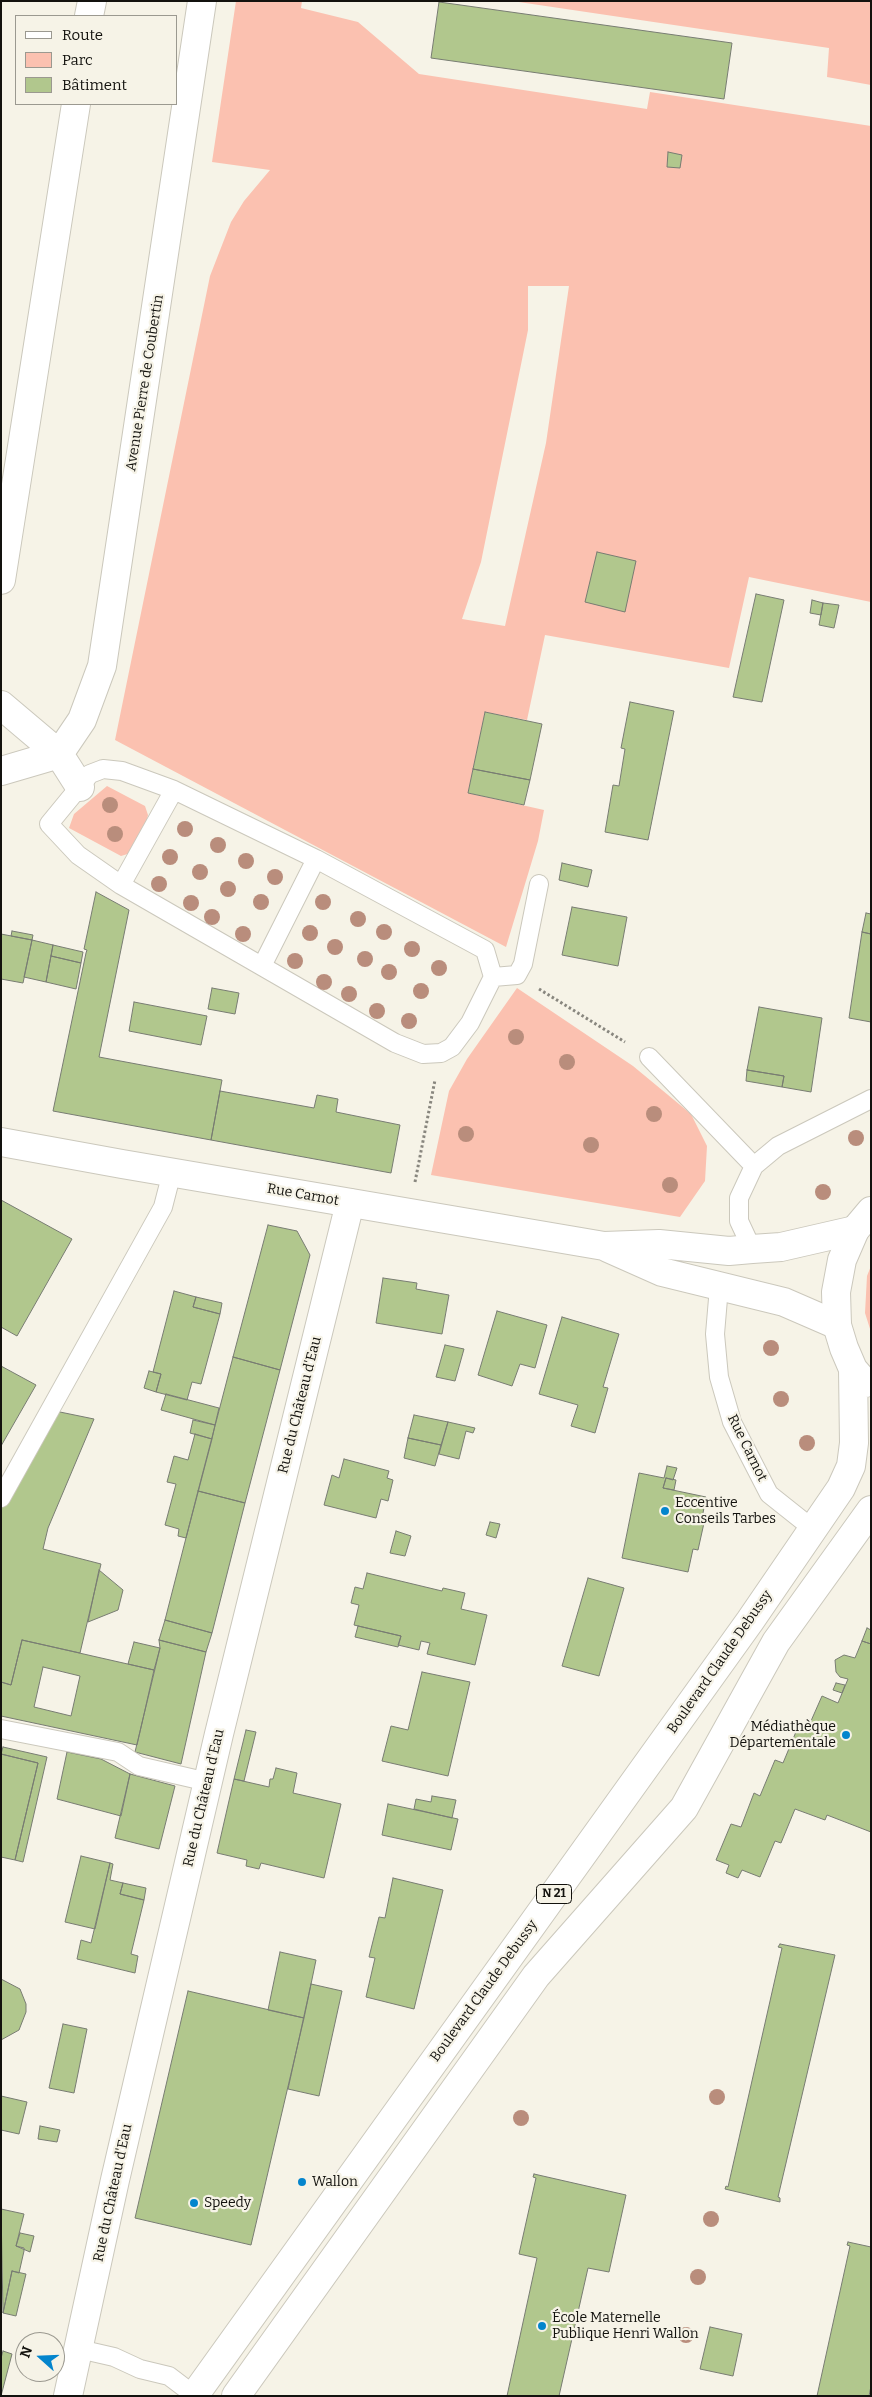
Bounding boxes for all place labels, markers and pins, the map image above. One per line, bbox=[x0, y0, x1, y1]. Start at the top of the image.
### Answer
place label: Eccentive Conseils Tarbes bbox=[675, 1495, 776, 1528]
marker: Eccentive Conseils Tarbes bbox=[659, 1505, 671, 1517]
place label: Médiathèque Départementale bbox=[729, 1719, 836, 1751]
marker: Médiathèque Départementale bbox=[840, 1729, 852, 1741]
place label: Wallon bbox=[312, 2174, 358, 2190]
marker: Wallon bbox=[296, 2176, 308, 2188]
place label: Speedy bbox=[204, 2195, 251, 2211]
marker: Speedy bbox=[188, 2197, 200, 2209]
place label: École Maternelle Publique Henri Wallon bbox=[552, 2310, 699, 2342]
marker: École Maternelle Publique Henri Wallon bbox=[536, 2320, 548, 2332]

